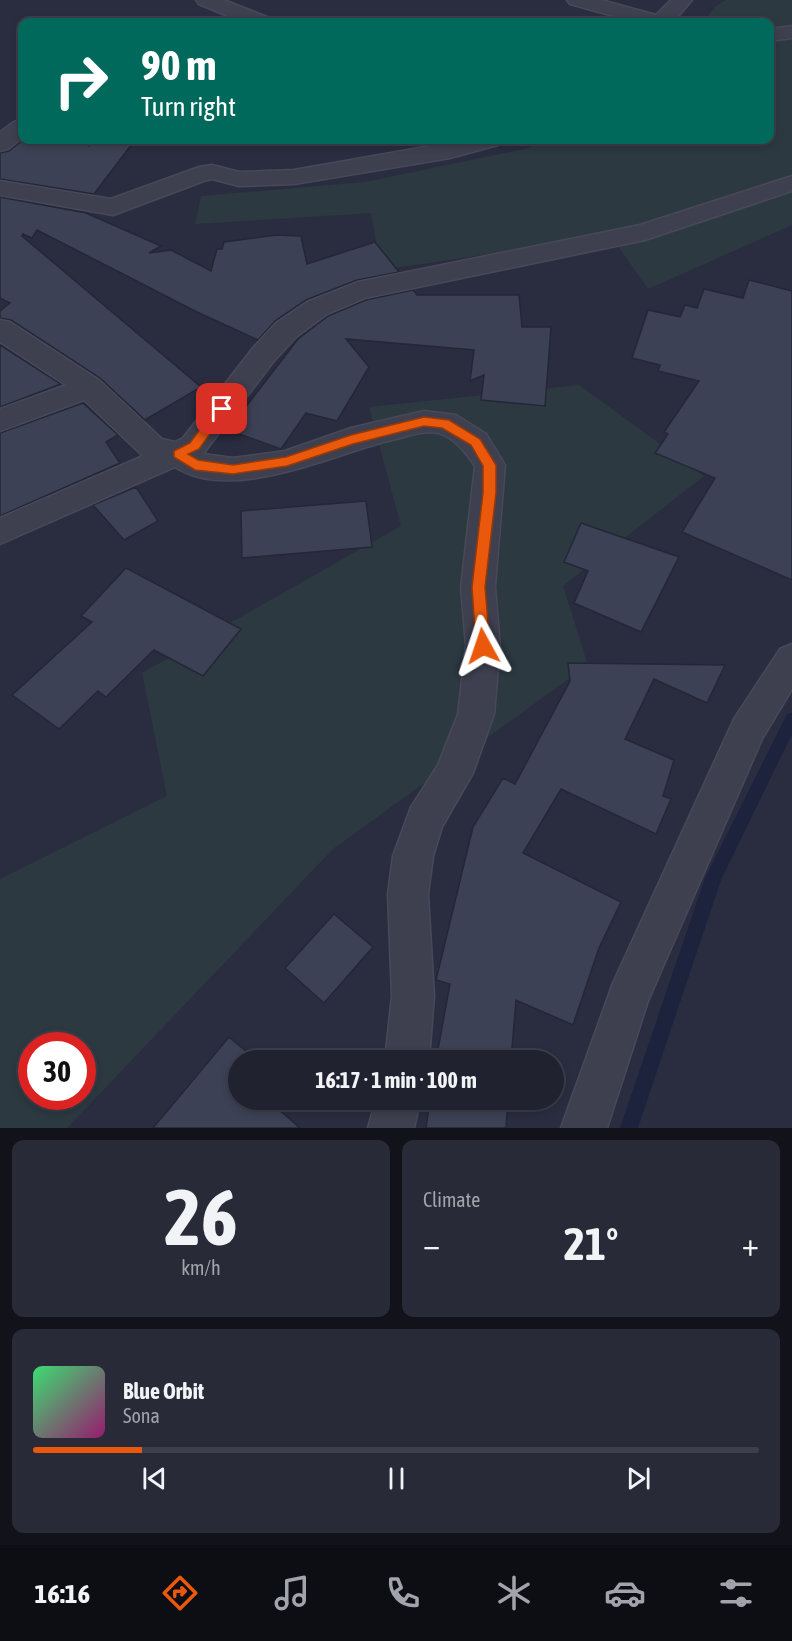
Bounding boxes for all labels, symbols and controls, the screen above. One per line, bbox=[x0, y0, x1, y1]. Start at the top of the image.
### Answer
text: 90 m bbox=[141, 41, 216, 89]
icon: right bbox=[42, 42, 120, 120]
text: Turn right bbox=[141, 91, 236, 122]
pin bbox=[196, 383, 247, 434]
icon: arrive bbox=[205, 392, 238, 425]
position arrow bbox=[451, 614, 515, 678]
speed limit sign: 30 bbox=[18, 1032, 96, 1110]
text: 16:17 · 1 min · 100 m bbox=[315, 1067, 477, 1093]
text: 26 bbox=[164, 1172, 238, 1262]
text: Climate bbox=[423, 1188, 480, 1211]
text: 21° bbox=[564, 1218, 618, 1270]
text: − bbox=[423, 1225, 440, 1263]
text: + bbox=[742, 1225, 759, 1263]
text: km/h bbox=[181, 1256, 221, 1279]
text: Blue Orbit bbox=[123, 1378, 204, 1404]
text: Sona bbox=[123, 1404, 160, 1427]
icon: previous bbox=[138, 1462, 171, 1495]
icon: pause bbox=[380, 1462, 413, 1495]
icon: next bbox=[622, 1462, 655, 1495]
icon: directions bbox=[159, 1572, 201, 1614]
icon: music bbox=[271, 1572, 313, 1614]
icon: phone bbox=[382, 1572, 424, 1614]
icon: climate bbox=[493, 1572, 535, 1614]
icon: car bbox=[604, 1572, 646, 1614]
icon: filters bbox=[715, 1572, 757, 1614]
text: 16:16 bbox=[35, 1578, 90, 1609]

